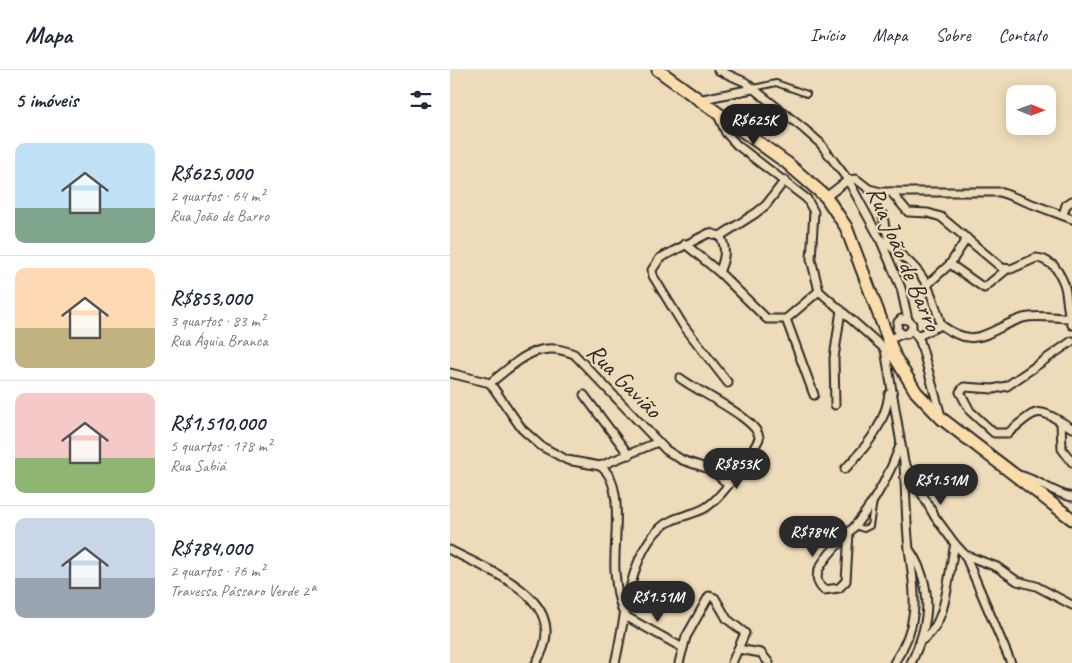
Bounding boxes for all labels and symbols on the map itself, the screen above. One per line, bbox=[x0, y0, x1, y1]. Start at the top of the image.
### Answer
north arrow bbox=[1006, 85, 1056, 135]
pin: R$625K bbox=[713, 104, 795, 146]
street label: Rua João de Barro bbox=[859, 181, 949, 337]
street label: Rua Gavião bbox=[580, 336, 670, 426]
pin: R$853K bbox=[696, 448, 778, 490]
pin: R$1.51M bbox=[895, 464, 987, 506]
pin: R$784K bbox=[772, 516, 854, 558]
pin: R$1.51M bbox=[612, 580, 704, 623]

